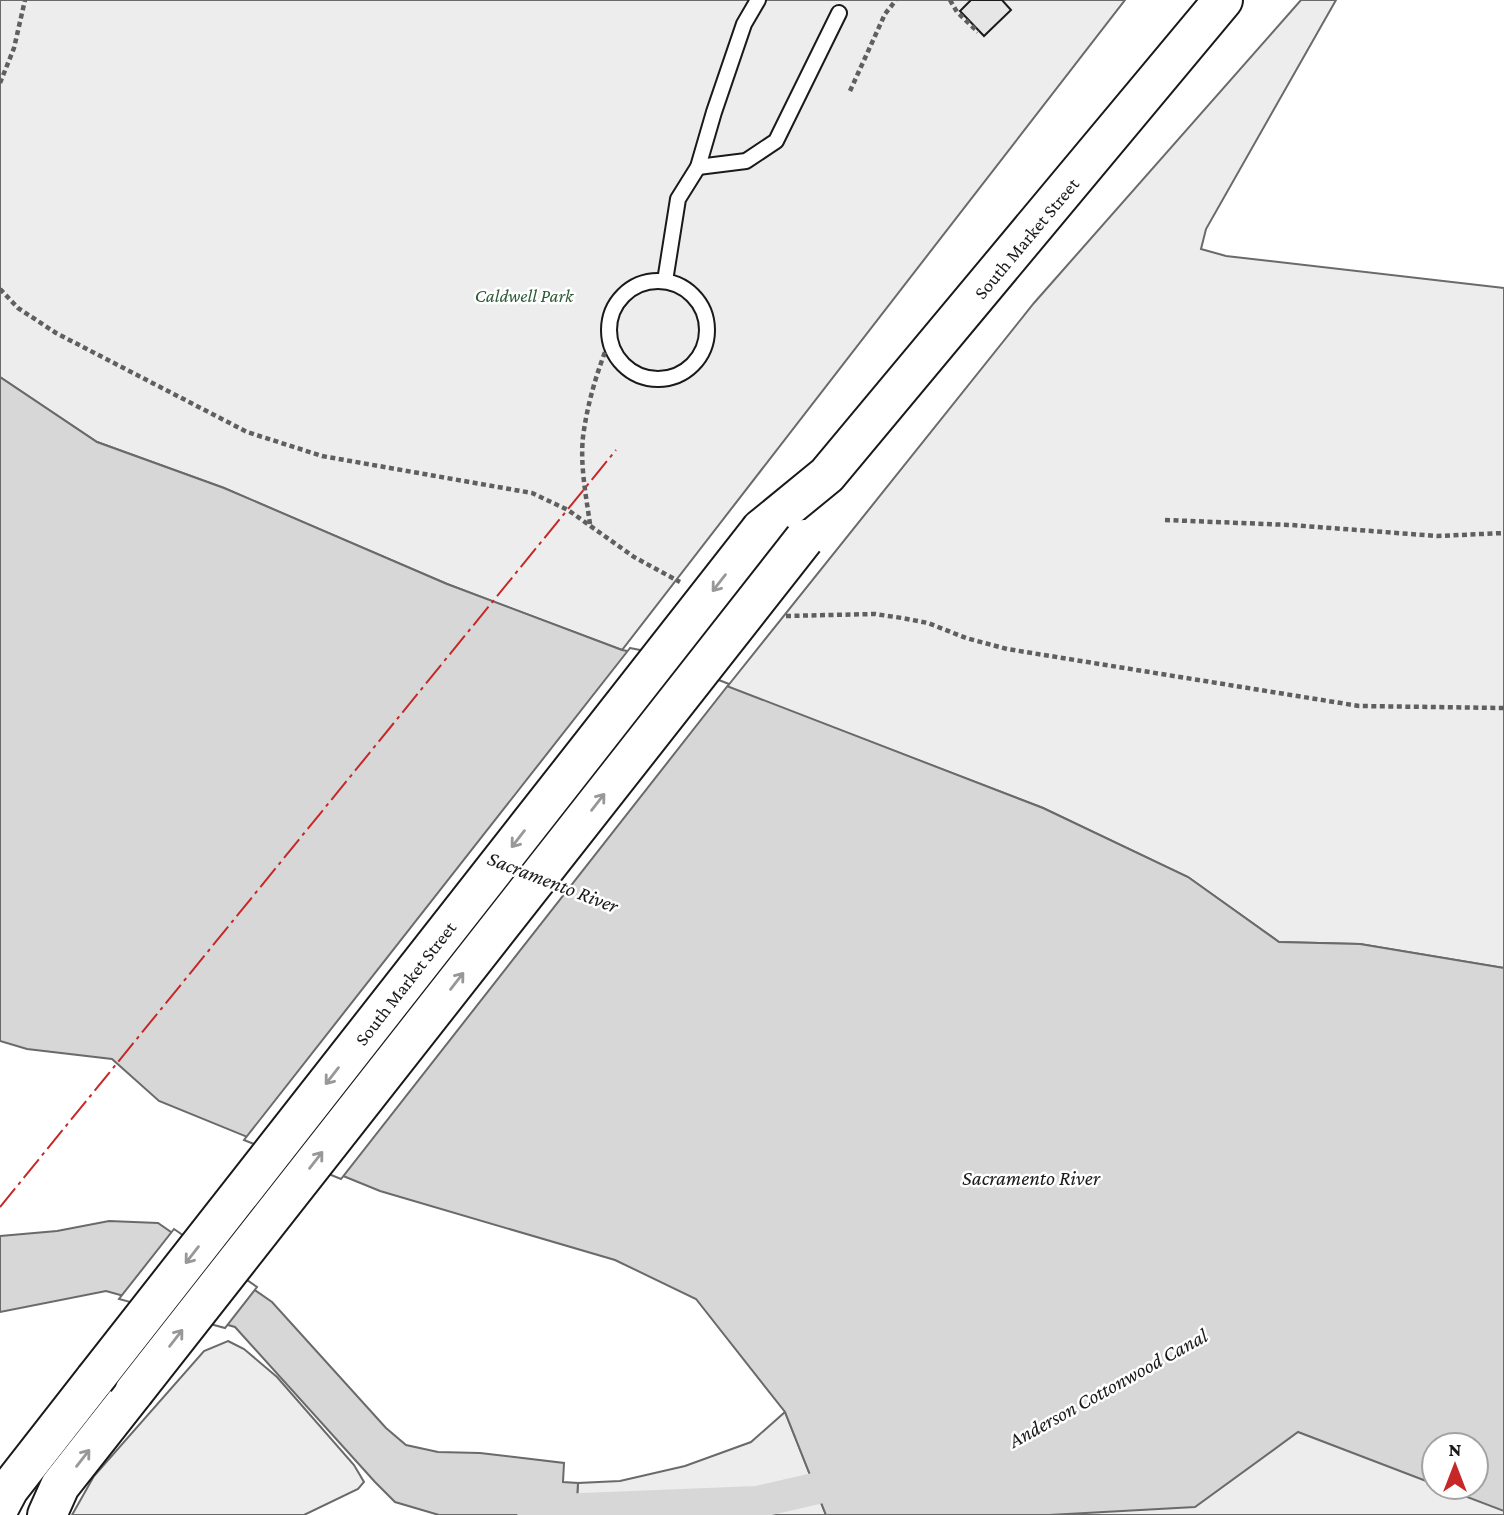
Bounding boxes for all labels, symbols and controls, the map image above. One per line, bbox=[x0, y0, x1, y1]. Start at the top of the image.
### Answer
street label: South Market Street bbox=[970, 173, 1084, 303]
park label: Caldwell Park bbox=[475, 285, 574, 306]
one-way arrow bbox=[711, 573, 726, 591]
one-way arrow bbox=[590, 793, 605, 811]
one-way arrow bbox=[510, 829, 525, 848]
water label: Sacramento River bbox=[484, 846, 622, 918]
street label: South Market Street bbox=[351, 917, 461, 1049]
one-way arrow bbox=[449, 972, 464, 990]
one-way arrow bbox=[325, 1066, 340, 1085]
one-way arrow bbox=[309, 1151, 324, 1169]
water label: Sacramento River bbox=[962, 1166, 1101, 1190]
one-way arrow bbox=[185, 1245, 200, 1264]
water label: Anderson Cottonwood Canal bbox=[1004, 1323, 1212, 1453]
one-way arrow bbox=[168, 1330, 183, 1348]
north arrow bbox=[1420, 1431, 1490, 1501]
text: N bbox=[1449, 1439, 1462, 1460]
one-way arrow bbox=[75, 1449, 90, 1467]

